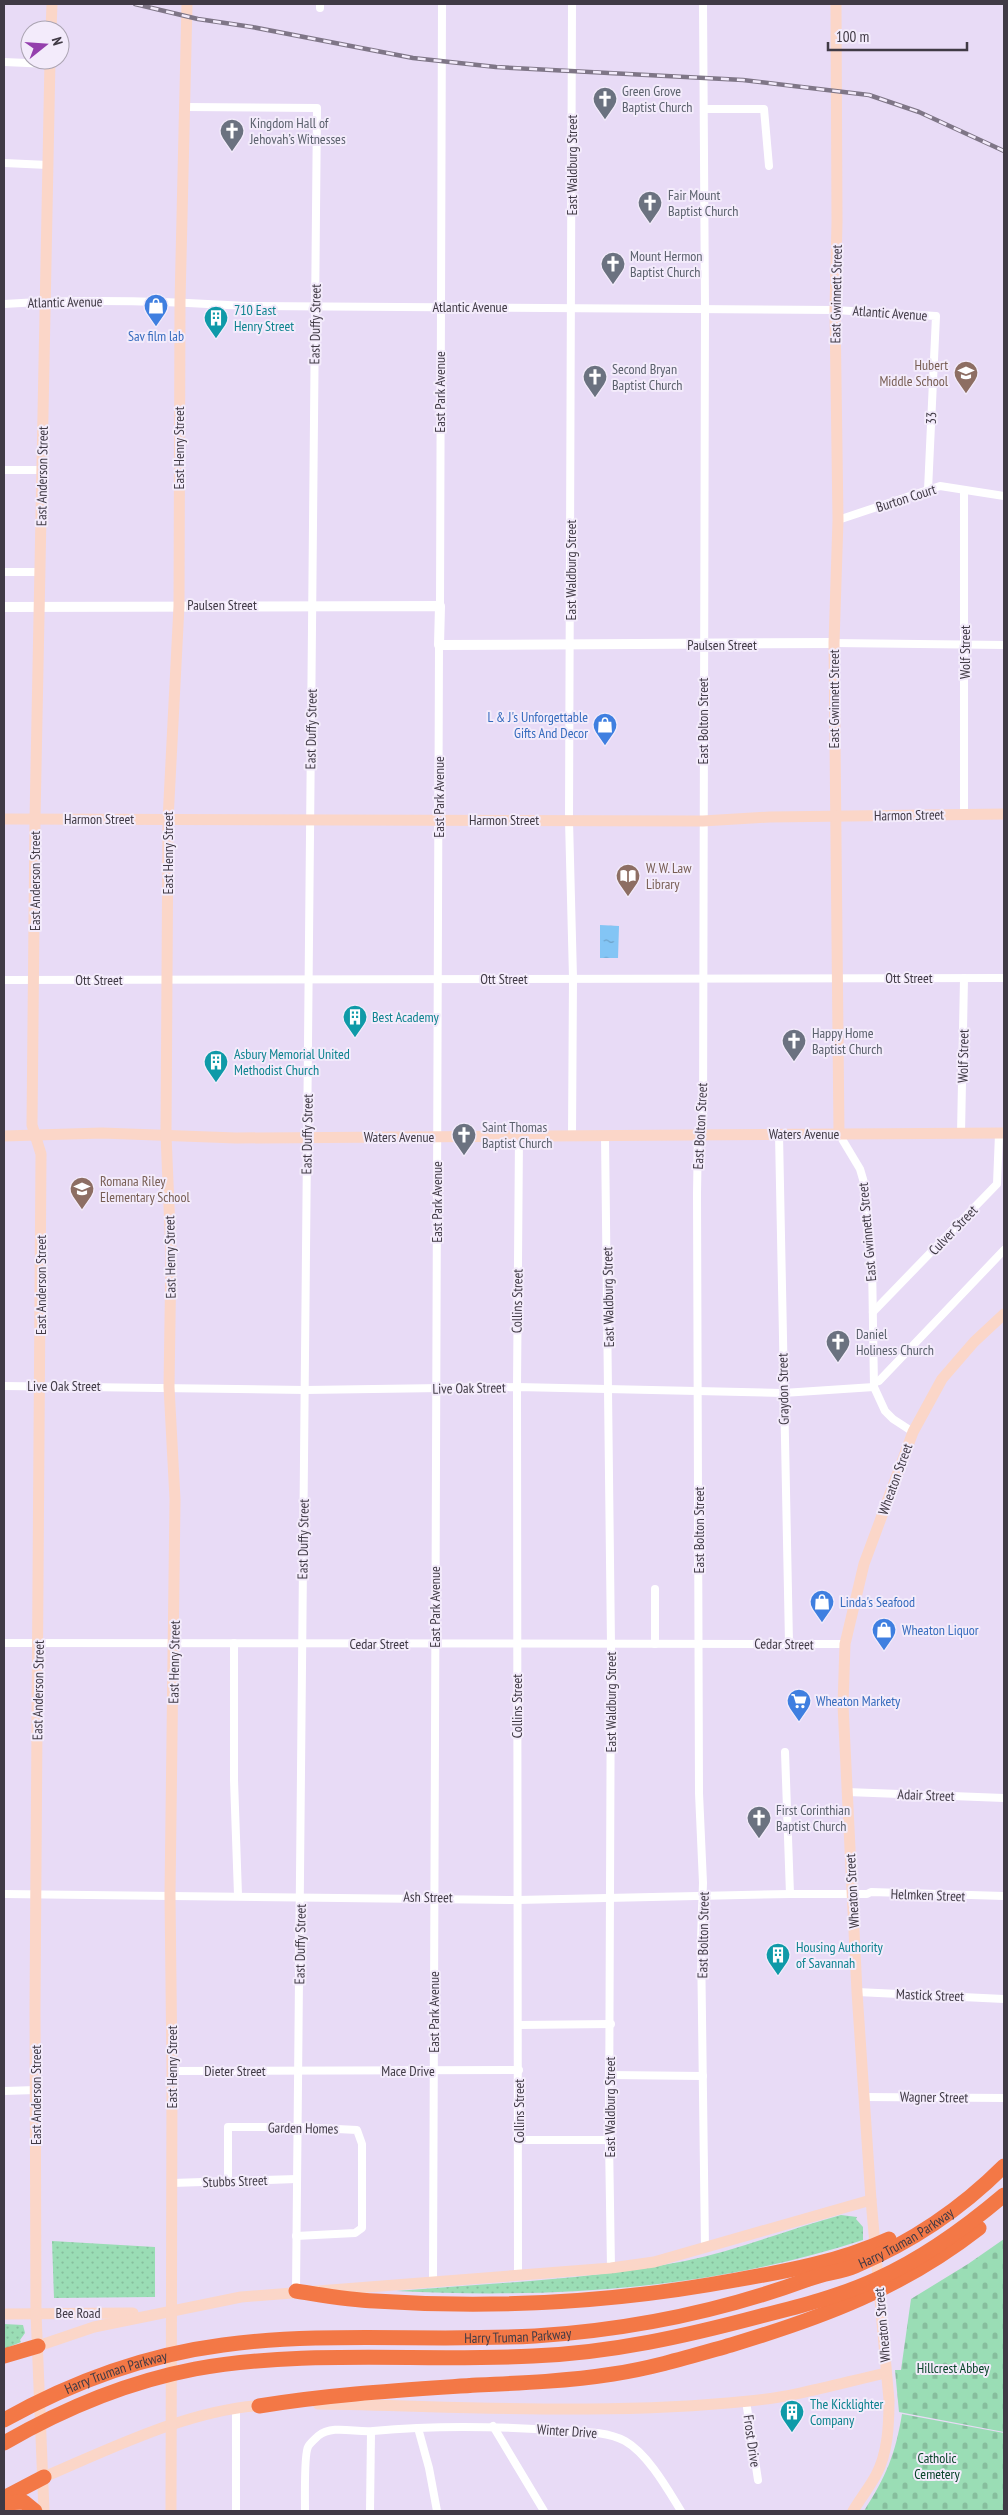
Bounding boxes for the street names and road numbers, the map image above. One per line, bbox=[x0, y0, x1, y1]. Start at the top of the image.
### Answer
street label: East Waldburg Street bbox=[563, 114, 581, 215]
street label: East Gwinnett Street bbox=[826, 244, 846, 344]
street label: East Duffy Street bbox=[305, 283, 325, 364]
street label: Atlantic Avenue bbox=[27, 292, 103, 312]
street label: Atlantic Avenue bbox=[433, 298, 508, 316]
street label: Atlantic Avenue bbox=[852, 301, 928, 325]
street label: East Park Avenue bbox=[431, 351, 449, 433]
street label: East Henry Street bbox=[170, 406, 188, 490]
street label: 33 bbox=[922, 411, 940, 425]
street label: East Anderson Street bbox=[32, 426, 52, 526]
street label: Burton Court bbox=[874, 480, 938, 516]
street label: East Waldburg Street bbox=[562, 519, 580, 620]
street label: Paulsen Street bbox=[187, 596, 257, 614]
street label: Wolf Street bbox=[956, 625, 974, 679]
street label: Paulsen Street bbox=[687, 636, 757, 654]
street label: East Gwinnett Street bbox=[825, 649, 843, 749]
street label: East Bolton Street bbox=[694, 677, 712, 764]
street label: East Duffy Street bbox=[301, 688, 321, 769]
street label: East Park Avenue bbox=[430, 756, 448, 838]
street label: Harmon Street bbox=[874, 805, 944, 825]
street label: Harmon Street bbox=[64, 810, 134, 828]
street label: East Henry Street bbox=[159, 811, 177, 895]
street label: Harmon Street bbox=[469, 811, 539, 829]
street label: East Anderson Street bbox=[26, 831, 44, 931]
street label: Ott Street bbox=[885, 969, 933, 987]
street label: Ott Street bbox=[480, 970, 528, 988]
street label: Ott Street bbox=[75, 971, 123, 989]
street label: Wolf Street bbox=[954, 1029, 972, 1083]
street label: East Bolton Street bbox=[689, 1082, 711, 1170]
street label: East Duffy Street bbox=[297, 1093, 317, 1174]
street label: Waters Avenue bbox=[769, 1125, 840, 1143]
street label: Waters Avenue bbox=[364, 1128, 435, 1146]
street label: East Park Avenue bbox=[428, 1161, 446, 1243]
street label: East Gwinnett Street bbox=[854, 1182, 880, 1282]
street label: Culver Street bbox=[925, 1201, 981, 1259]
street label: East Henry Street bbox=[160, 1215, 180, 1299]
street label: East Anderson Street bbox=[32, 1235, 50, 1335]
street label: East Waldburg Street bbox=[598, 1246, 618, 1348]
street label: Collins Street bbox=[507, 1268, 527, 1333]
street label: Graydon Street bbox=[773, 1353, 793, 1425]
street label: Live Oak Street bbox=[27, 1377, 101, 1395]
street label: Live Oak Street bbox=[432, 1378, 506, 1398]
street label: Wheaton Street bbox=[874, 1441, 916, 1517]
street label: East Bolton Street bbox=[690, 1486, 708, 1573]
street label: East Duffy Street bbox=[293, 1498, 313, 1579]
street label: East Park Avenue bbox=[426, 1566, 444, 1648]
street label: East Henry Street bbox=[164, 1620, 184, 1704]
street label: Cedar Street bbox=[754, 1634, 814, 1654]
street label: Cedar Street bbox=[349, 1635, 409, 1653]
street label: East Anderson Street bbox=[28, 1640, 48, 1740]
street label: East Waldburg Street bbox=[602, 1651, 620, 1752]
street label: Collins Street bbox=[508, 1674, 526, 1738]
street label: Adair Street bbox=[897, 1785, 955, 1805]
street label: Wheaton Street bbox=[841, 1853, 863, 1929]
street label: Helmken Street bbox=[890, 1885, 966, 1905]
street label: Ash Street bbox=[403, 1888, 453, 1906]
street label: East Bolton Street bbox=[693, 1891, 713, 1979]
street label: East Duffy Street bbox=[290, 1903, 310, 1984]
street label: East Park Avenue bbox=[425, 1971, 443, 2053]
street label: Mastick Street bbox=[896, 1985, 965, 2005]
street label: East Henry Street bbox=[163, 2025, 181, 2109]
street label: East Anderson Street bbox=[27, 2045, 45, 2145]
street label: East Waldburg Street bbox=[601, 2056, 619, 2157]
street label: Dieter Street bbox=[204, 2062, 266, 2080]
street label: Mace Drive bbox=[381, 2062, 435, 2080]
street label: Collins Street bbox=[510, 2079, 528, 2143]
street label: Wagner Street bbox=[900, 2087, 968, 2107]
street label: Garden Homes bbox=[268, 2118, 339, 2138]
street label: Stubbs Street bbox=[202, 2171, 268, 2191]
street label: Harry Truman Parkway bbox=[856, 2203, 958, 2272]
street label: Wheaton Street bbox=[870, 2287, 894, 2363]
street label: Bee Road bbox=[56, 2304, 100, 2322]
street label: Harry Truman Parkway bbox=[464, 2324, 573, 2347]
street label: Harry Truman Parkway bbox=[62, 2346, 170, 2398]
street label: Frost Drive bbox=[739, 2414, 765, 2469]
street label: Winter Drive bbox=[536, 2420, 598, 2442]

